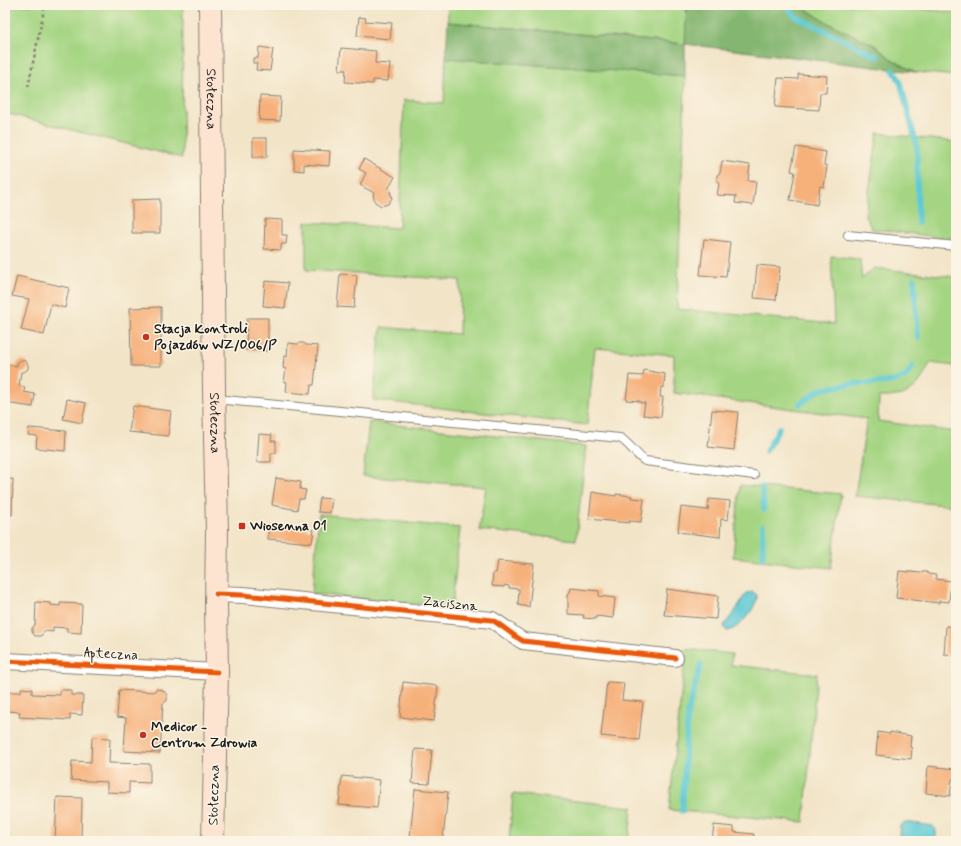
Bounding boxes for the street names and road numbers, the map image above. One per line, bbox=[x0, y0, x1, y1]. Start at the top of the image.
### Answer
street label: Stołeczna bbox=[202, 68, 220, 130]
street label: Stołeczna bbox=[205, 392, 224, 454]
street label: Zaciszna bbox=[421, 592, 479, 616]
street label: Apteczna bbox=[83, 644, 139, 665]
street label: Stołeczna bbox=[204, 764, 224, 826]

